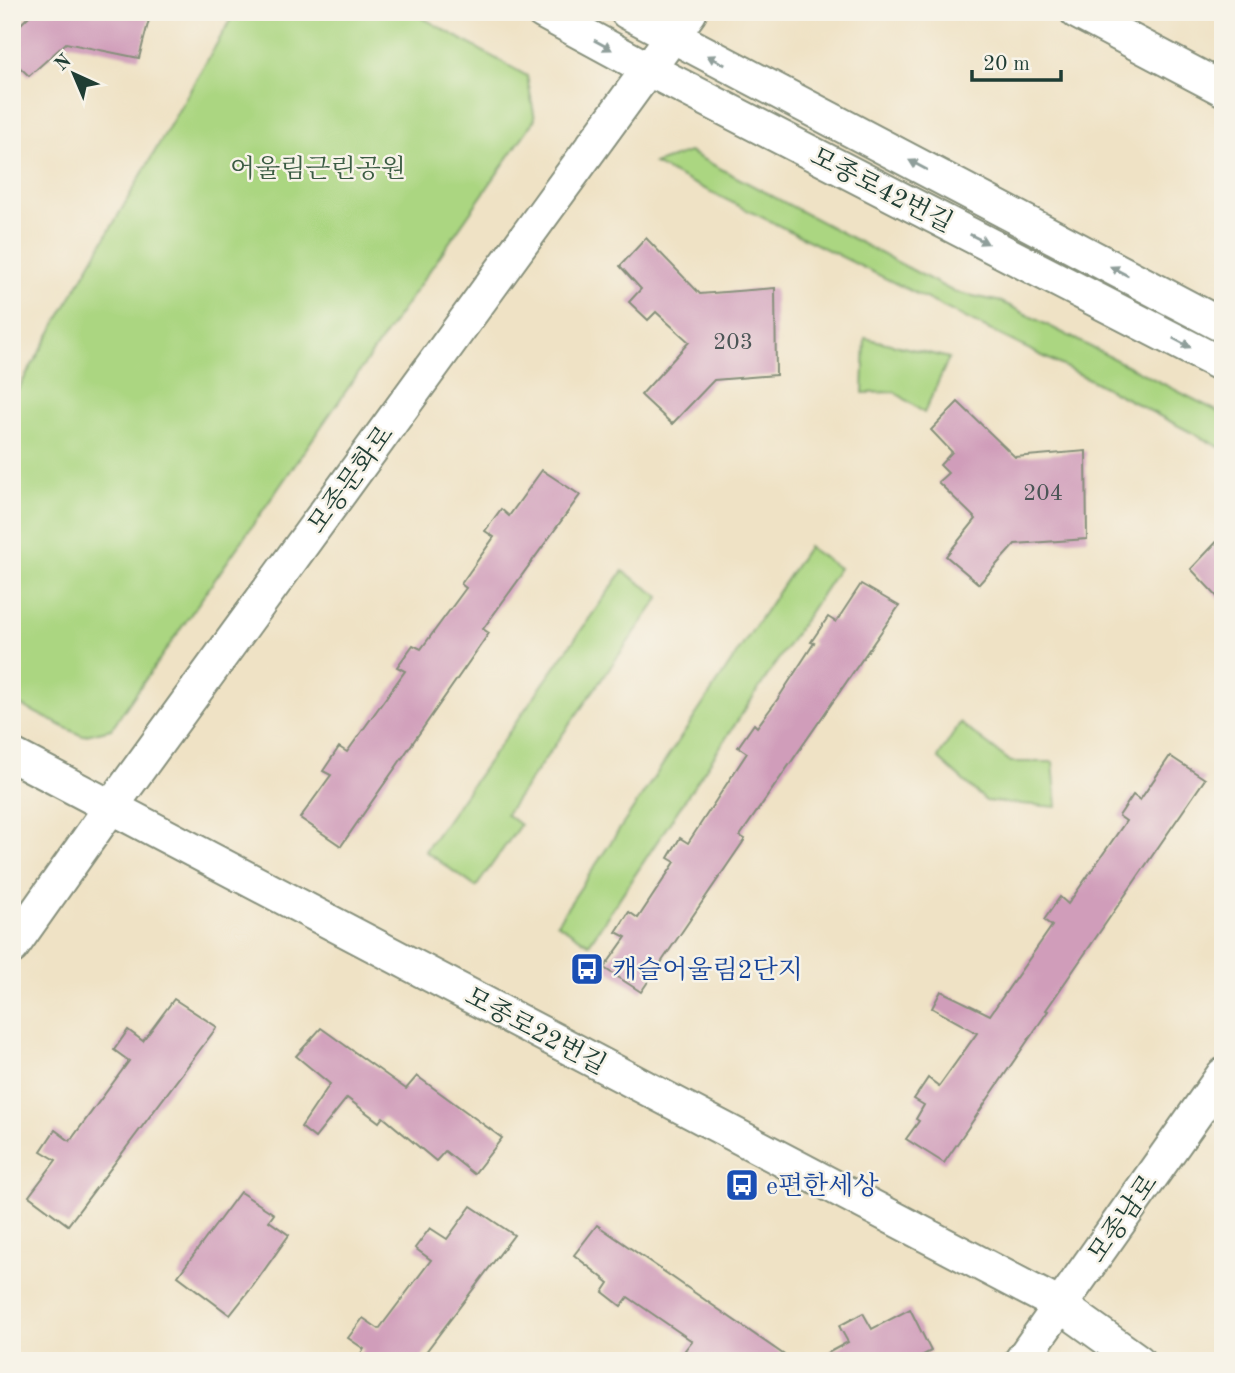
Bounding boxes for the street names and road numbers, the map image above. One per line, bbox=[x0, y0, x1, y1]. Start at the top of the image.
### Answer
street label: 모종로42번길 bbox=[806, 142, 957, 238]
street label: 모종문화로 bbox=[303, 421, 399, 539]
street label: 모종로22번길 bbox=[460, 982, 611, 1080]
street label: 모종남로 bbox=[1083, 1169, 1163, 1268]

